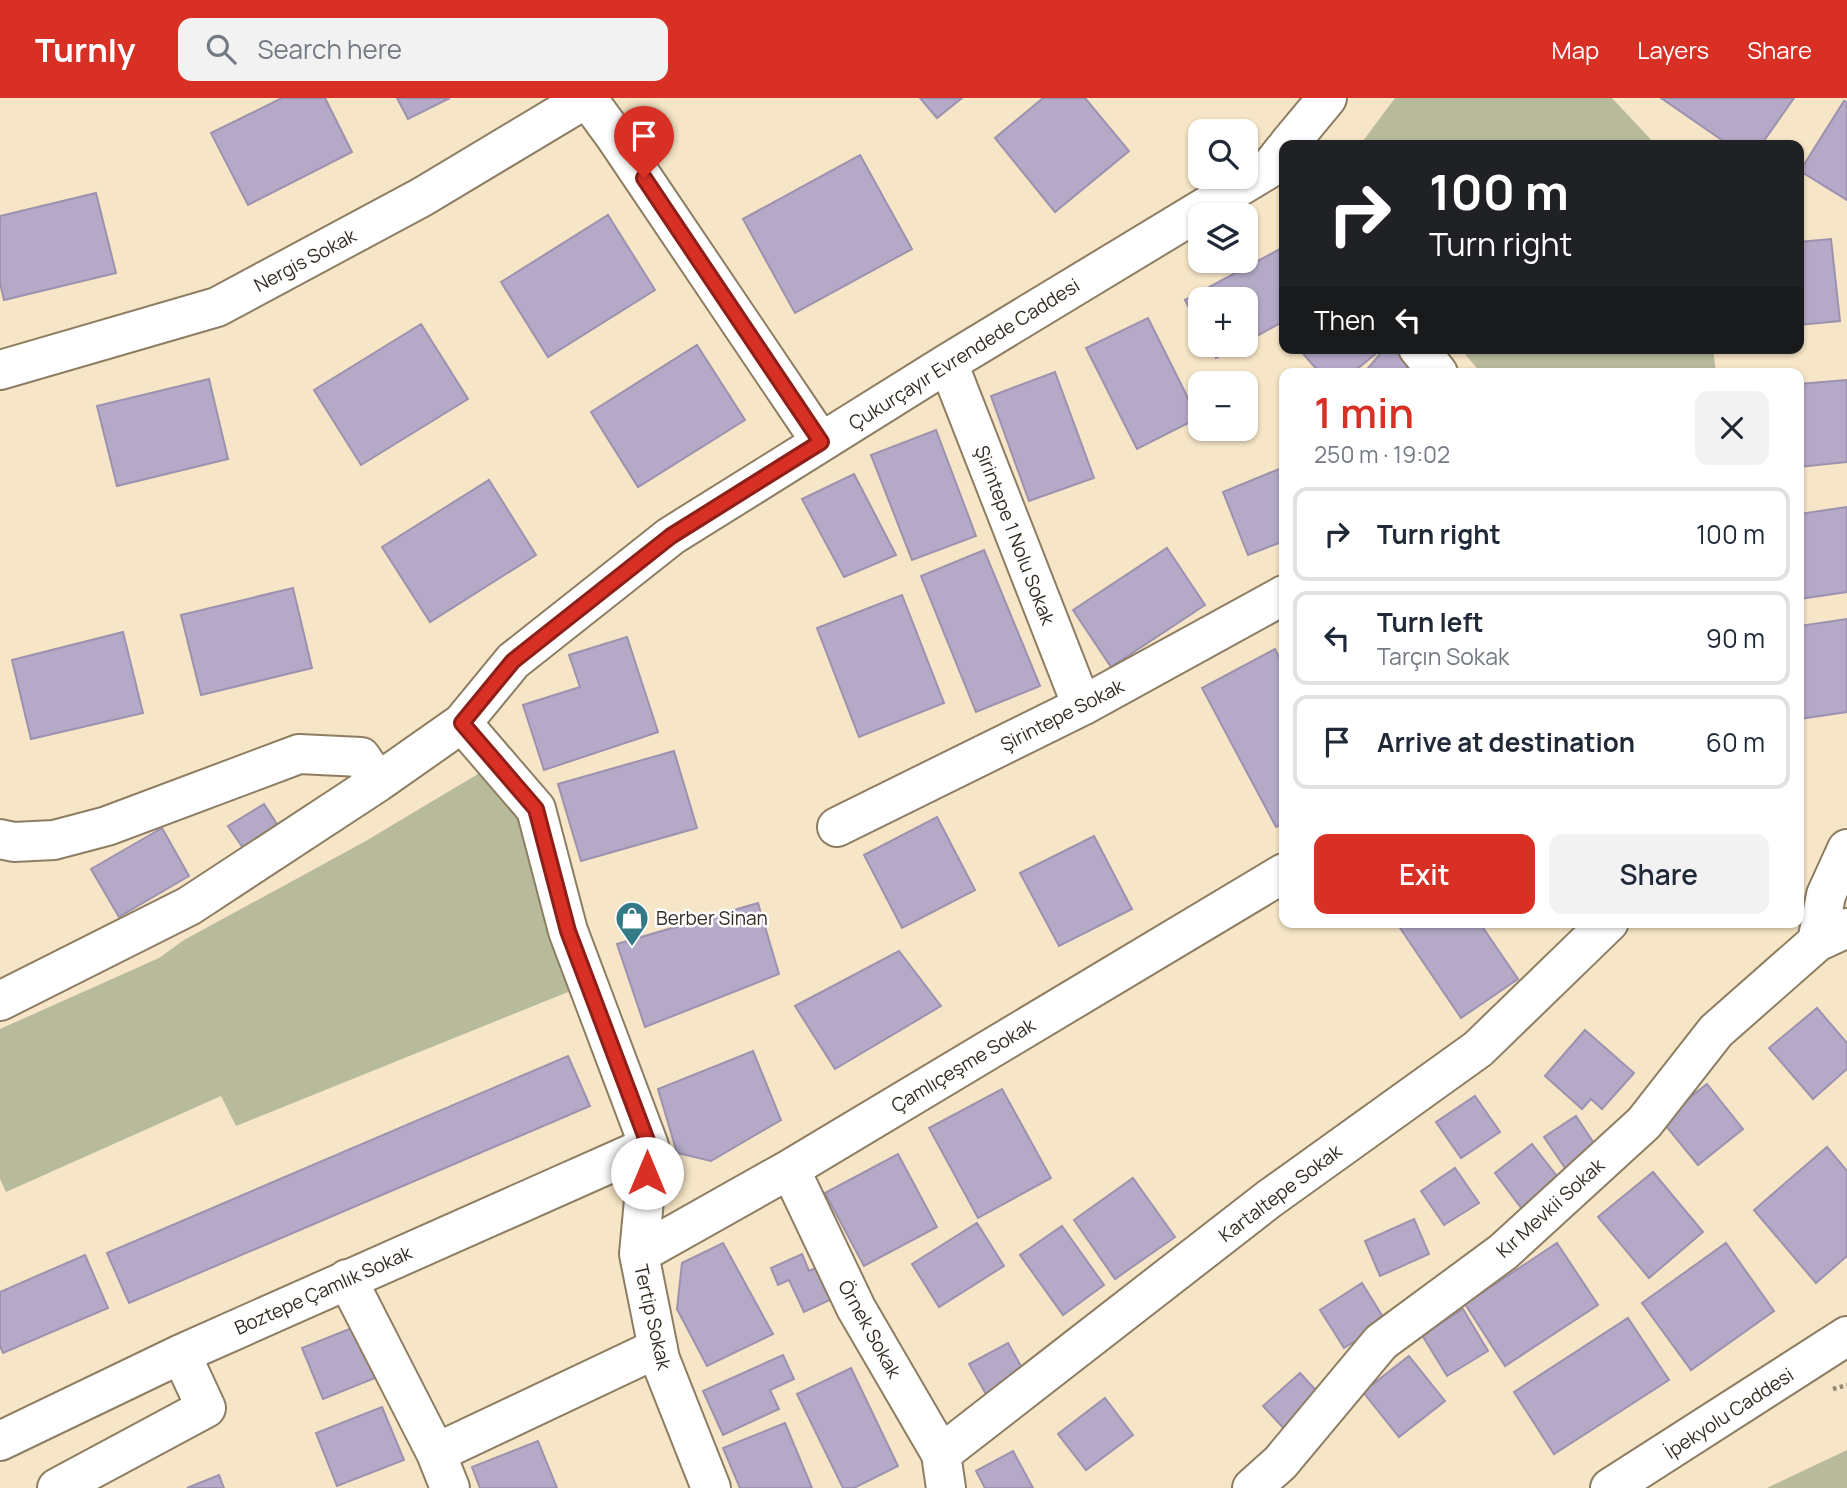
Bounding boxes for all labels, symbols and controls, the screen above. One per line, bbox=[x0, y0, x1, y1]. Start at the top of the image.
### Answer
search box bbox=[178, 18, 668, 81]
text: Turnly bbox=[35, 27, 136, 72]
icon: search bbox=[202, 30, 240, 68]
text: Search here bbox=[258, 31, 402, 67]
text: Map bbox=[1552, 33, 1599, 66]
text: Layers bbox=[1637, 33, 1709, 66]
text: Share bbox=[1747, 33, 1812, 66]
pin bbox=[614, 106, 674, 178]
icon: arrive bbox=[625, 117, 663, 155]
map controls bbox=[1188, 119, 1258, 441]
button: search bbox=[1188, 119, 1258, 189]
text: 100 m bbox=[1429, 158, 1569, 225]
icon: right bbox=[1314, 168, 1405, 259]
button: layers bbox=[1188, 203, 1258, 273]
street label: Nergis Sokak bbox=[249, 222, 361, 298]
text: Turn right bbox=[1429, 222, 1572, 266]
street label: Çukurçayır Evrendede Caddesi bbox=[844, 272, 1084, 436]
button: + bbox=[1188, 287, 1258, 357]
icon: left bbox=[1389, 301, 1427, 339]
text: Then bbox=[1314, 302, 1375, 338]
button: − bbox=[1188, 371, 1258, 441]
text: 1 min bbox=[1314, 383, 1414, 441]
button: close bbox=[1695, 391, 1769, 465]
text: 250 m · 19:02 bbox=[1314, 438, 1450, 470]
street label: Şirintepe 1 Nolu Sokak bbox=[969, 442, 1061, 629]
icon: right bbox=[1318, 515, 1356, 553]
text: Turn right bbox=[1377, 516, 1501, 552]
text: 100 m bbox=[1696, 516, 1765, 552]
text: Turn left bbox=[1377, 604, 1484, 640]
icon: left bbox=[1318, 619, 1356, 657]
text: 90 m bbox=[1706, 620, 1765, 656]
text: Tarçın Sokak bbox=[1377, 640, 1509, 672]
street label: Şirintepe Sokak bbox=[996, 672, 1129, 757]
icon: arrive bbox=[1318, 723, 1356, 761]
text: Arrive at destination bbox=[1377, 724, 1635, 760]
text: 60 m bbox=[1706, 724, 1765, 760]
button: Exit bbox=[1314, 834, 1535, 914]
button: Share bbox=[1549, 834, 1769, 914]
shop icon: Berber Sinan bbox=[613, 899, 651, 948]
place label: Berber Sinan bbox=[656, 905, 768, 931]
street label: Çamlıçeşme Sokak bbox=[886, 1011, 1040, 1118]
position arrow bbox=[610, 1136, 684, 1210]
street label: Kartaltepe Sokak bbox=[1213, 1138, 1347, 1248]
street label: Kır Mevkii Sokak bbox=[1490, 1152, 1610, 1264]
street label: Boztepe Çamlık Sokak bbox=[230, 1239, 416, 1341]
street label: Tertip Sokak bbox=[628, 1262, 678, 1373]
street label: Örnek Sokak bbox=[832, 1275, 908, 1383]
street label: İpekyolu Caddesi bbox=[1660, 1362, 1798, 1464]

